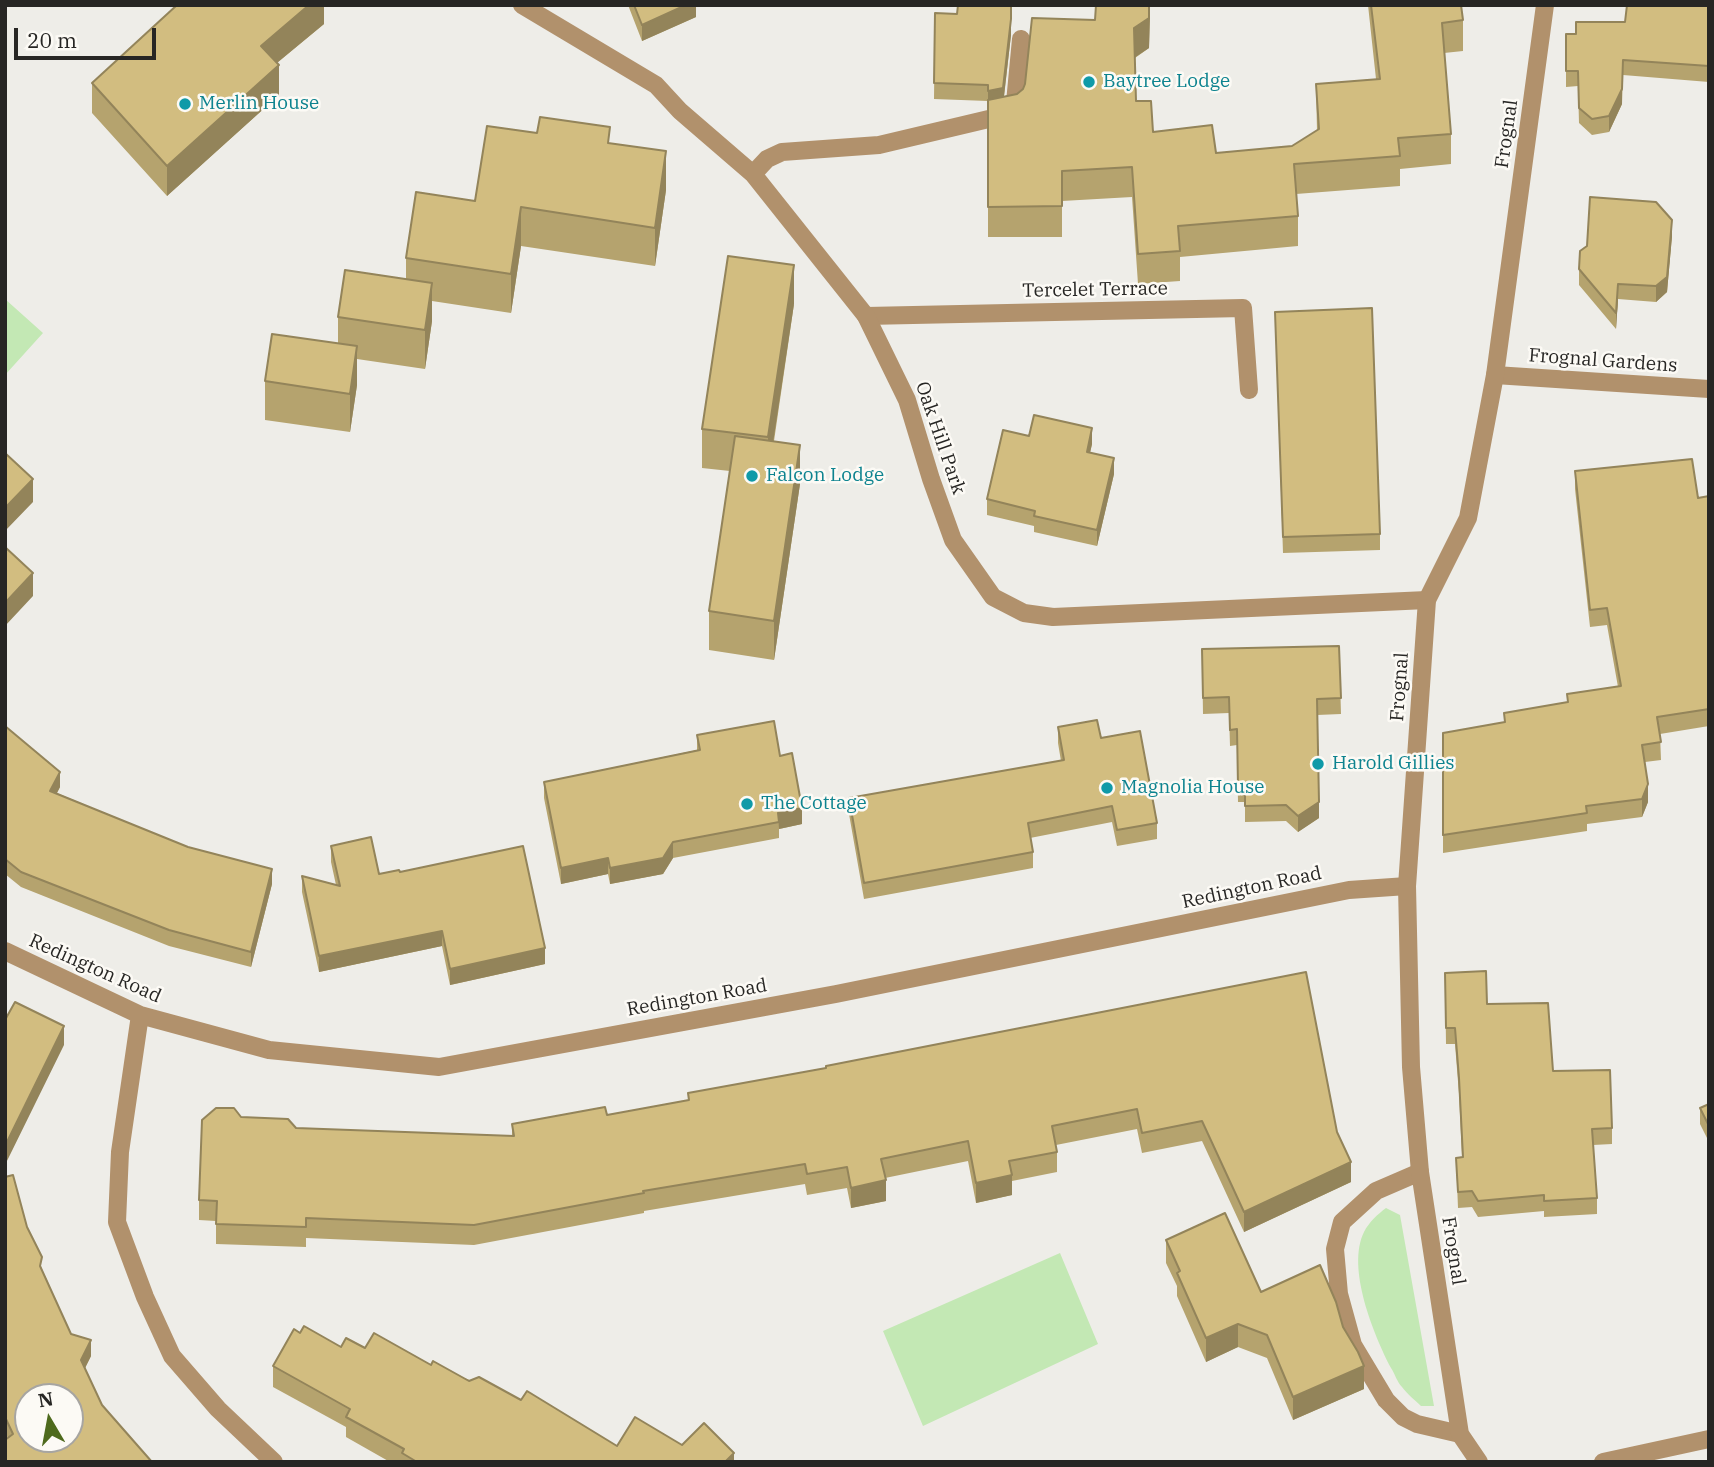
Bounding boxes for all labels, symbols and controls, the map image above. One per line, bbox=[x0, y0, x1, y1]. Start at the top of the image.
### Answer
scale bar bbox=[18, 14, 159, 58]
text: 20 m bbox=[27, 26, 77, 54]
place label: Baytree Lodge bbox=[1103, 71, 1230, 93]
marker: Baytree Lodge bbox=[1081, 74, 1097, 90]
place label: Merlin House bbox=[199, 93, 319, 115]
marker: Merlin House bbox=[177, 96, 193, 112]
street label: Frognal bbox=[1491, 98, 1523, 170]
street label: Tercelet Terrace bbox=[1022, 277, 1168, 303]
street label: Frognal Gardens bbox=[1528, 344, 1678, 378]
street label: Oak Hill Park bbox=[910, 379, 970, 497]
place label: Falcon Lodge bbox=[766, 465, 884, 487]
marker: Falcon Lodge bbox=[744, 468, 760, 484]
street label: Frognal bbox=[1386, 652, 1414, 722]
place label: Harold Gillies bbox=[1332, 753, 1455, 775]
marker: Harold Gillies bbox=[1310, 756, 1326, 772]
place label: Magnolia House bbox=[1121, 777, 1264, 799]
marker: Magnolia House bbox=[1099, 780, 1115, 796]
place label: The Cottage bbox=[761, 793, 867, 815]
marker: The Cottage bbox=[739, 796, 755, 812]
street label: Redington Road bbox=[1180, 862, 1324, 914]
street label: Redington Road bbox=[25, 930, 165, 1008]
street label: Redington Road bbox=[625, 974, 769, 1022]
street label: Frognal bbox=[1436, 1215, 1470, 1287]
north arrow bbox=[14, 1383, 84, 1453]
text: N bbox=[36, 1386, 55, 1412]

